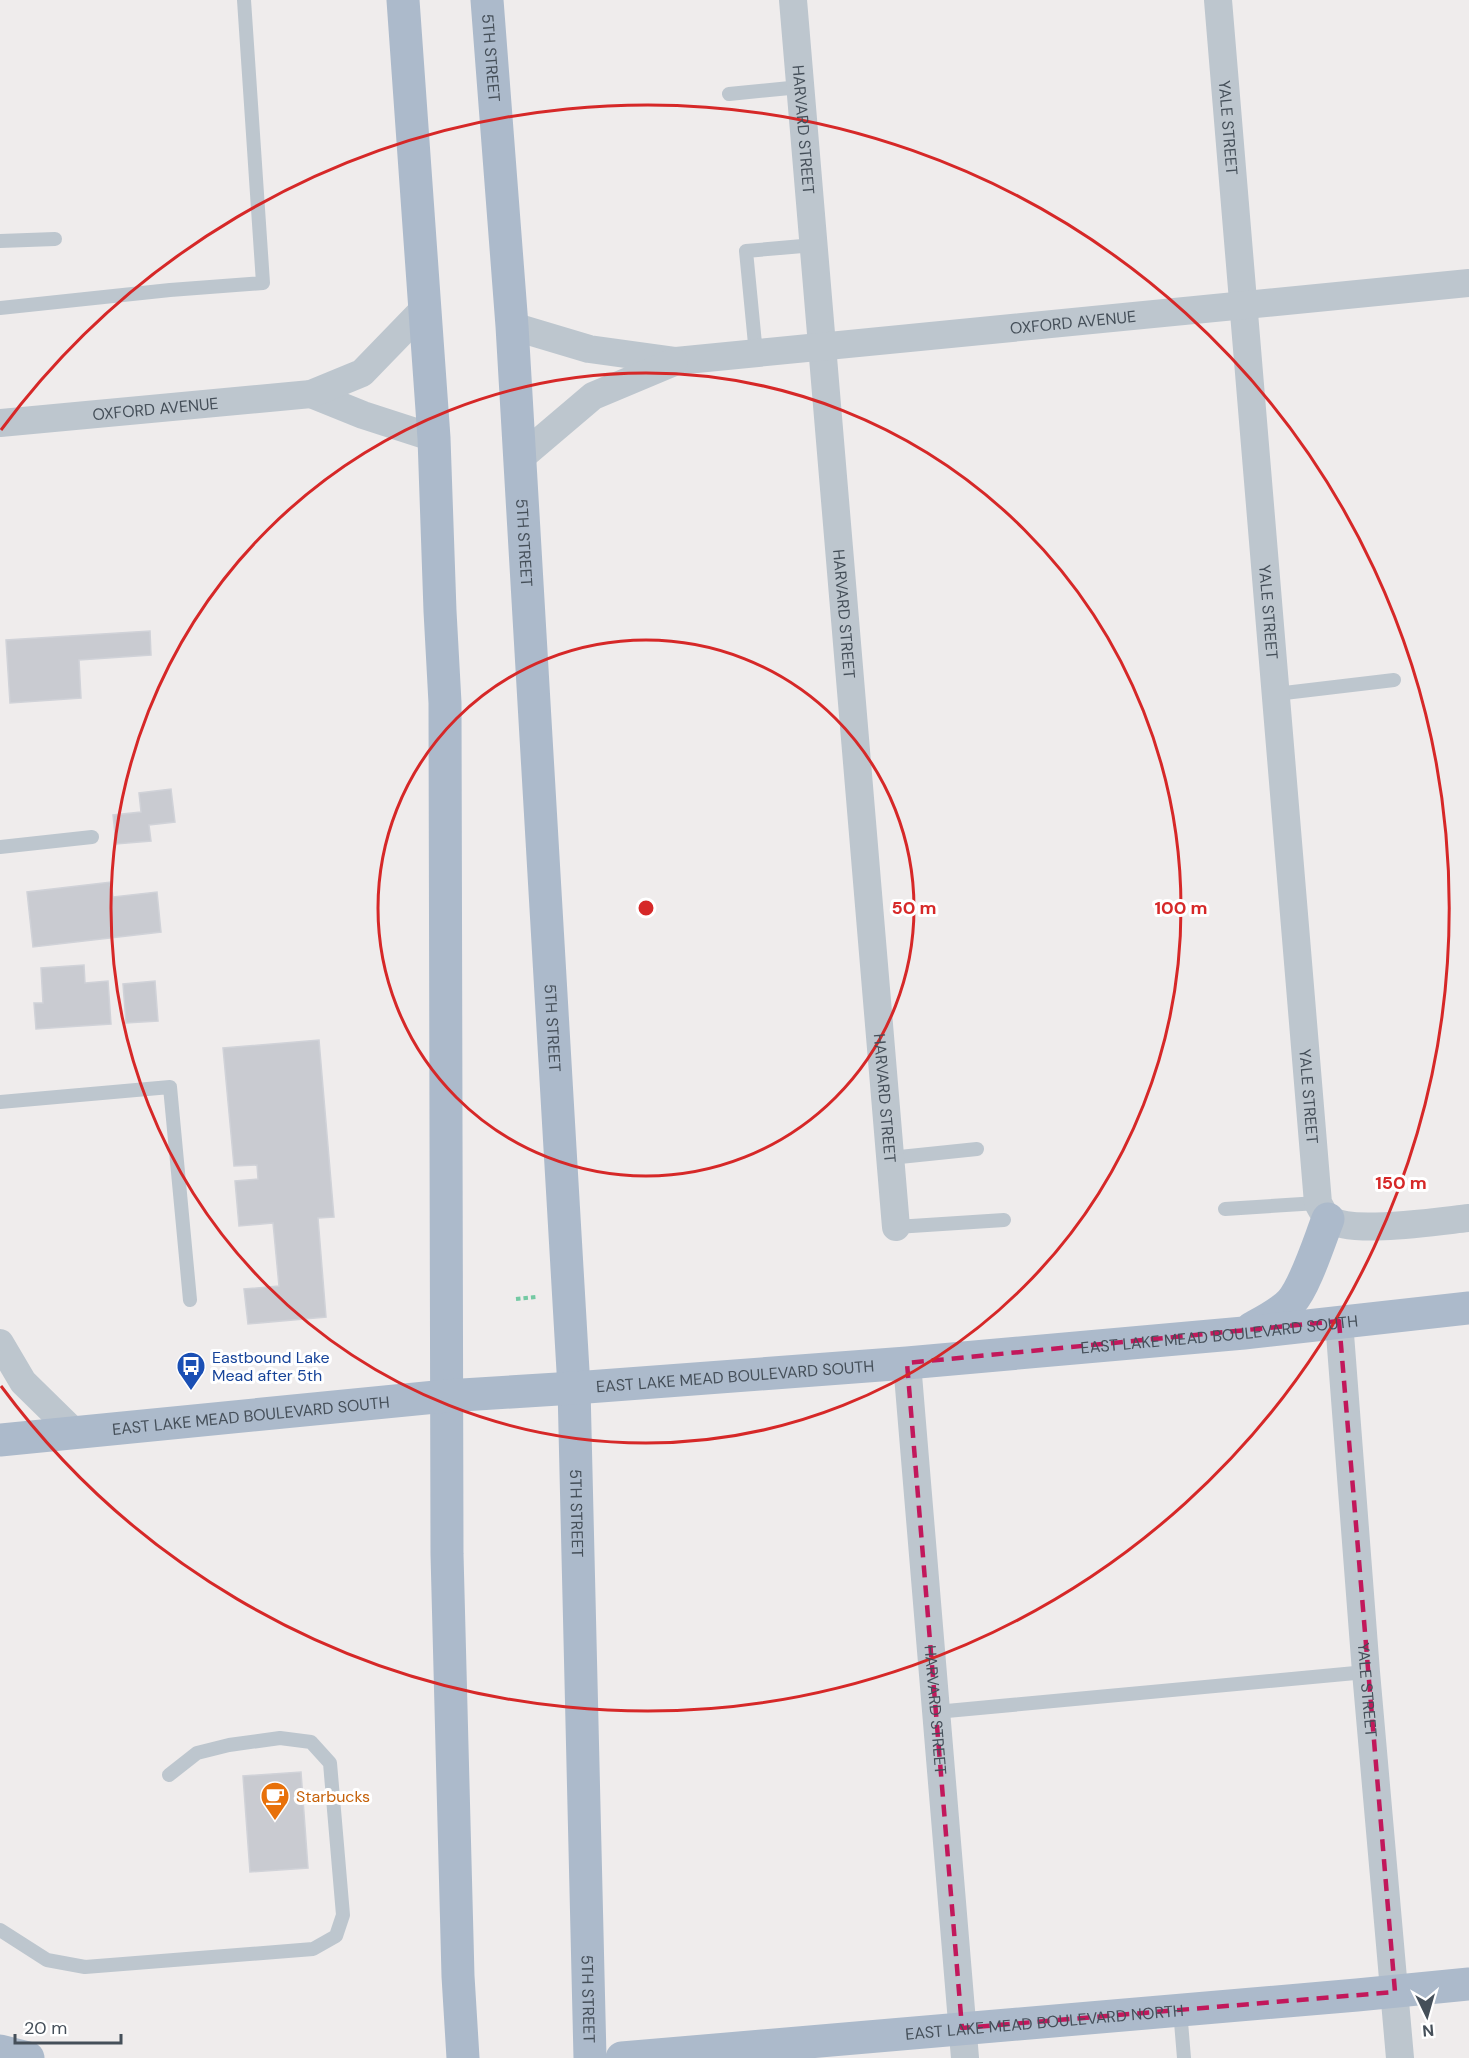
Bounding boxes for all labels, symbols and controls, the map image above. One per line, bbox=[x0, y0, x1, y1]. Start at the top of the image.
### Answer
street label: 5TH STREET bbox=[477, 13, 505, 103]
street label: HARVARD STREET bbox=[787, 64, 819, 195]
street label: YALE STREET bbox=[1214, 79, 1243, 176]
street label: OXFORD AVENUE bbox=[1009, 306, 1137, 339]
street label: OXFORD AVENUE bbox=[91, 393, 219, 425]
street label: 5TH STREET bbox=[511, 498, 537, 587]
street label: HARVARD STREET bbox=[828, 548, 860, 679]
street label: YALE STREET bbox=[1254, 564, 1283, 660]
text: 50 m bbox=[891, 896, 937, 920]
text: 100 m bbox=[1154, 896, 1208, 920]
centre of rings bbox=[636, 898, 656, 918]
street label: 5TH STREET bbox=[539, 983, 566, 1073]
street label: HARVARD STREET bbox=[869, 1033, 901, 1164]
street label: YALE STREET bbox=[1294, 1048, 1323, 1145]
text: 150 m bbox=[1375, 1171, 1427, 1195]
street label: EAST LAKE MEAD BOULEVARD SOUTH bbox=[1080, 1310, 1359, 1359]
place label: Eastbound Lake Mead after 5th bbox=[212, 1347, 330, 1386]
bus stop icon: Eastbound Lake Mead after 5th bbox=[175, 1350, 207, 1392]
street label: EAST LAKE MEAD BOULEVARD SOUTH bbox=[595, 1355, 875, 1397]
street label: EAST LAKE MEAD BOULEVARD SOUTH bbox=[111, 1392, 391, 1440]
street label: 5TH STREET bbox=[565, 1469, 588, 1558]
street label: YALE STREET bbox=[1353, 1642, 1382, 1738]
street label: HARVARD STREET bbox=[920, 1644, 951, 1775]
cafe icon: Starbucks bbox=[259, 1780, 291, 1822]
place label: Starbucks bbox=[296, 1786, 370, 1807]
street label: 5TH STREET bbox=[577, 1955, 600, 2043]
north arrow bbox=[1397, 1986, 1457, 2046]
street label: EAST LAKE MEAD BOULEVARD NORTH bbox=[904, 2000, 1185, 2045]
scale bar bbox=[15, 2007, 122, 2045]
text: 20 m bbox=[24, 2016, 67, 2040]
text: N bbox=[1422, 2019, 1435, 2041]

